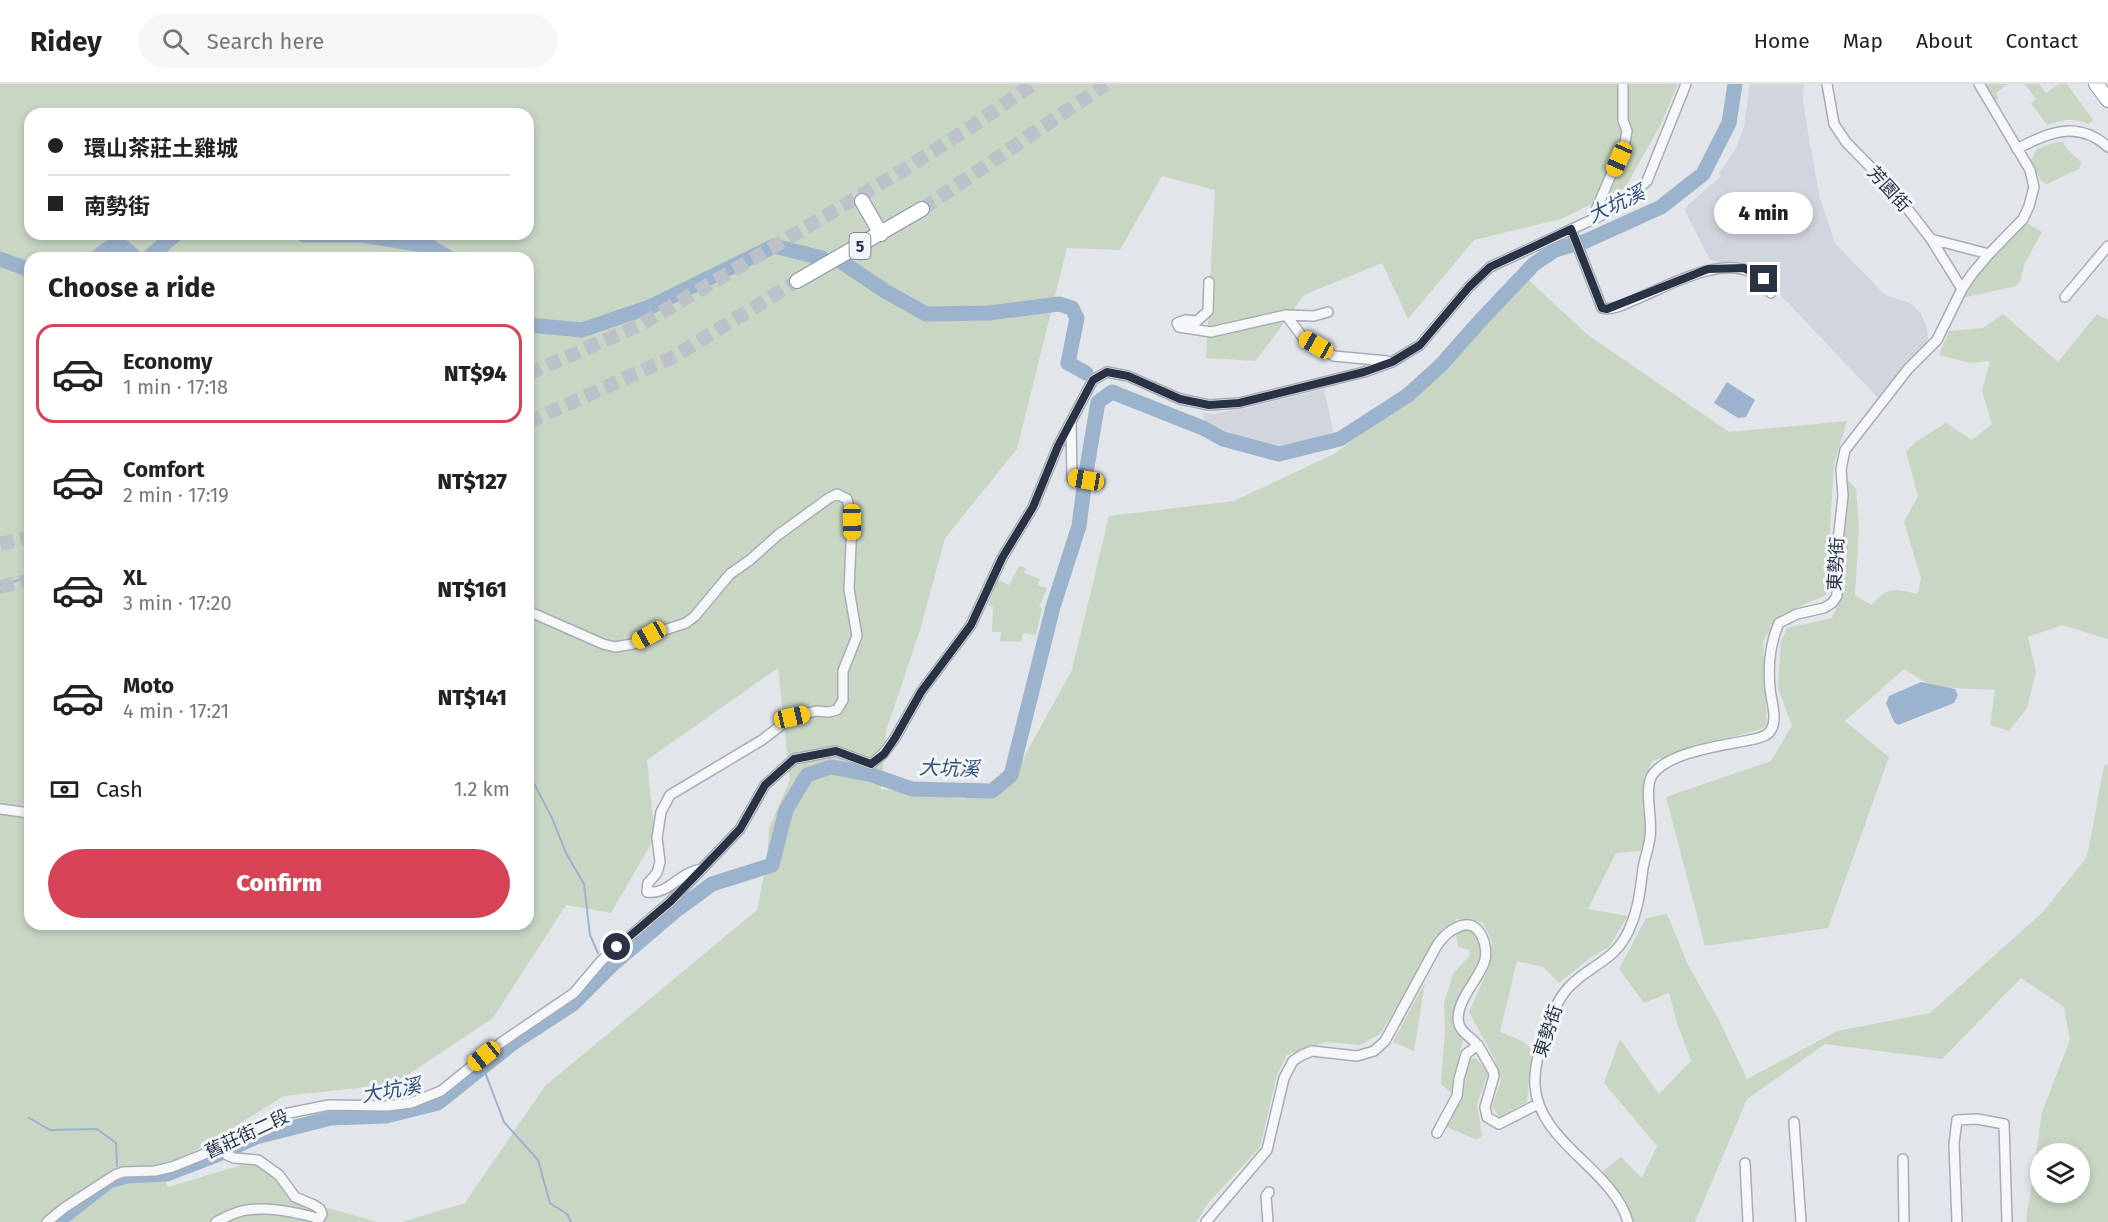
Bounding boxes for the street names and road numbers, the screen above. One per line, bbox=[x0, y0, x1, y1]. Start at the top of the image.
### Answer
street label: 芳園街 bbox=[1863, 162, 1915, 216]
road number: 5 bbox=[850, 233, 870, 259]
street label: 東勢街 bbox=[1824, 536, 1848, 592]
street label: 東勢街 bbox=[1529, 1002, 1567, 1060]
street label: 舊莊街二段 bbox=[202, 1105, 292, 1163]

